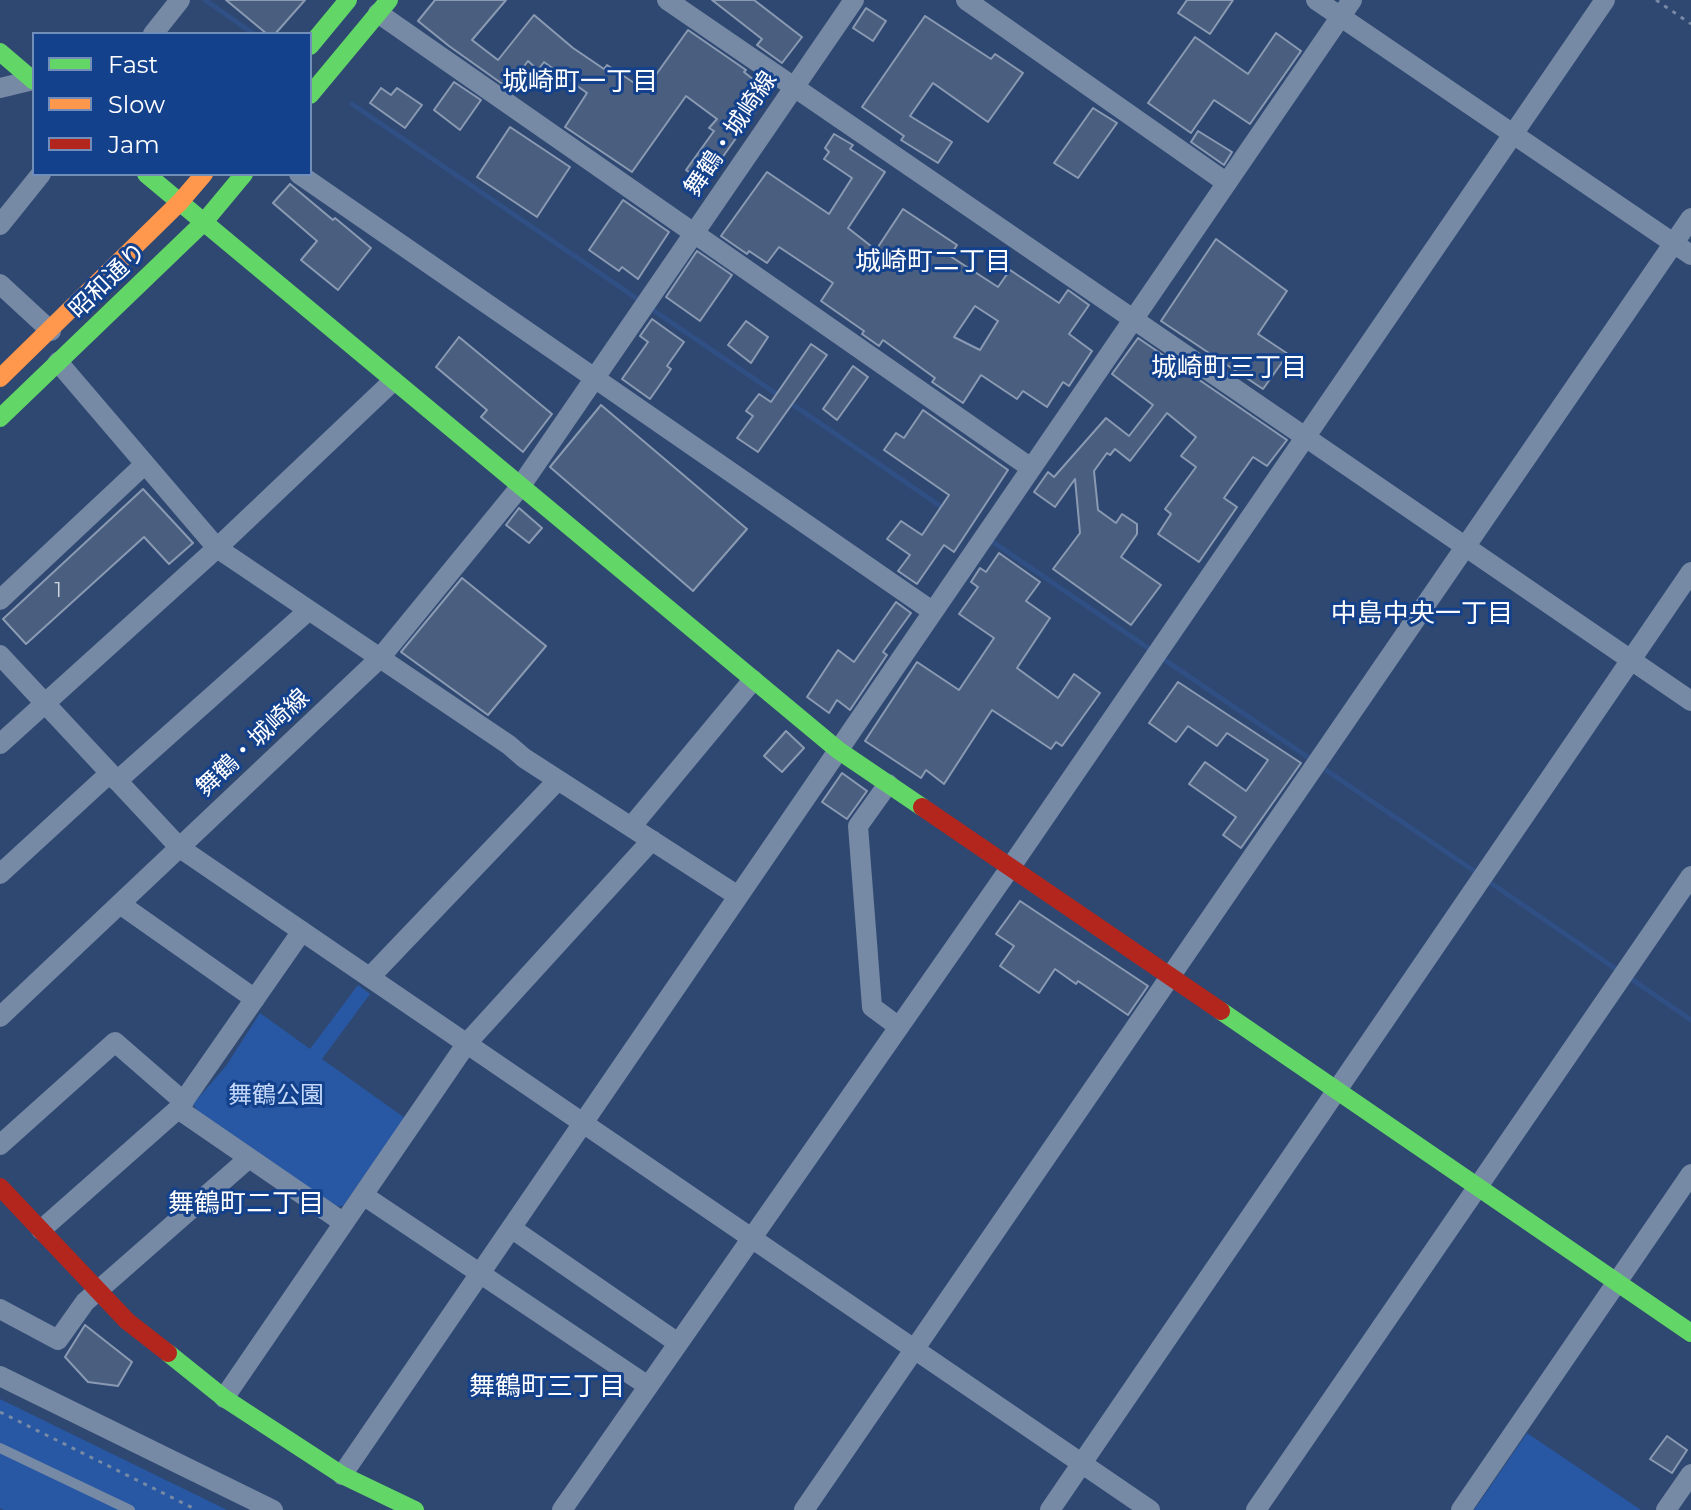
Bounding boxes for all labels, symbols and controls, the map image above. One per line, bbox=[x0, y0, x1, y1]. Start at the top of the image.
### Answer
legend bbox=[32, 32, 312, 176]
text: Fast bbox=[108, 50, 158, 79]
district label: 城崎町一丁目 bbox=[502, 66, 658, 98]
street label: 舞鶴・城崎線 bbox=[679, 66, 783, 202]
text: Slow bbox=[108, 90, 165, 119]
text: Jam bbox=[108, 130, 160, 159]
street label: 昭和通り bbox=[63, 237, 153, 325]
district label: 城崎町二丁目 bbox=[855, 246, 1011, 278]
district label: 城崎町三丁目 bbox=[1151, 352, 1307, 384]
house number: 1 bbox=[54, 579, 62, 603]
district label: 中島中央一丁目 bbox=[1331, 598, 1513, 630]
street label: 舞鶴・城崎線 bbox=[191, 683, 315, 803]
park label: 舞鶴公園 bbox=[228, 1082, 324, 1110]
district label: 舞鶴町二丁目 bbox=[168, 1188, 324, 1220]
district label: 舞鶴町三丁目 bbox=[469, 1371, 625, 1403]

